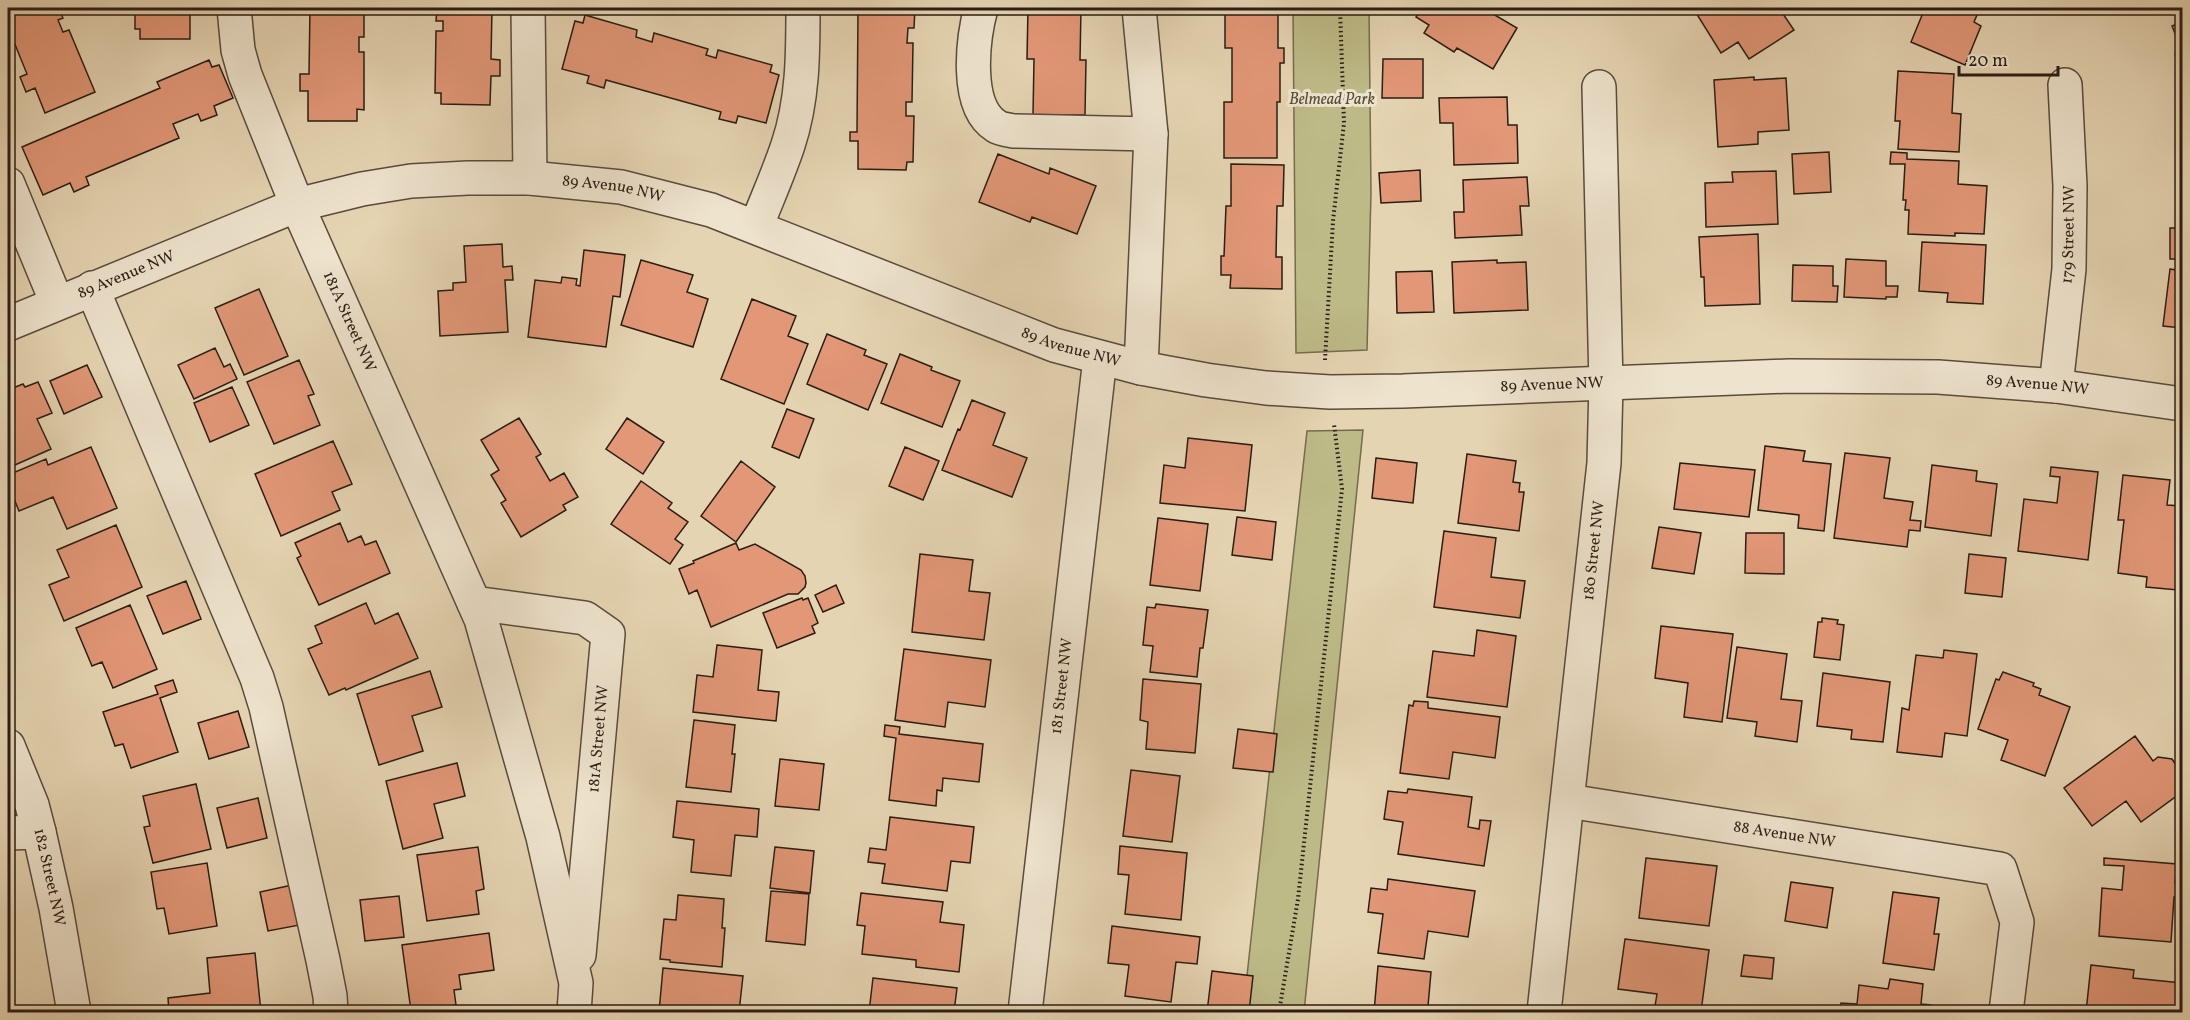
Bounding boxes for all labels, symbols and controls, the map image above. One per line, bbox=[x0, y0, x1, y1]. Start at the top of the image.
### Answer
scale bar bbox=[1959, 39, 2058, 77]
text: 20 m bbox=[1968, 49, 2008, 74]
park label: Belmead Park bbox=[1289, 89, 1375, 111]
street label: 89 Avenue NW bbox=[561, 170, 666, 209]
street label: 179 Street NW bbox=[2056, 185, 2081, 285]
street label: 89 Avenue NW bbox=[74, 245, 178, 305]
street label: 181A Street NW bbox=[317, 268, 381, 376]
street label: 89 Avenue NW bbox=[1018, 322, 1123, 373]
street label: 89 Avenue NW bbox=[1985, 370, 2090, 402]
street label: 89 Avenue NW bbox=[1500, 372, 1604, 398]
street label: 180 Street NW bbox=[1578, 500, 1611, 602]
street label: 181 Street NW bbox=[1046, 637, 1079, 736]
street label: 181A Street NW bbox=[583, 684, 615, 794]
street label: 88 Avenue NW bbox=[1732, 816, 1837, 854]
street label: 182 Street NW bbox=[28, 826, 70, 928]

